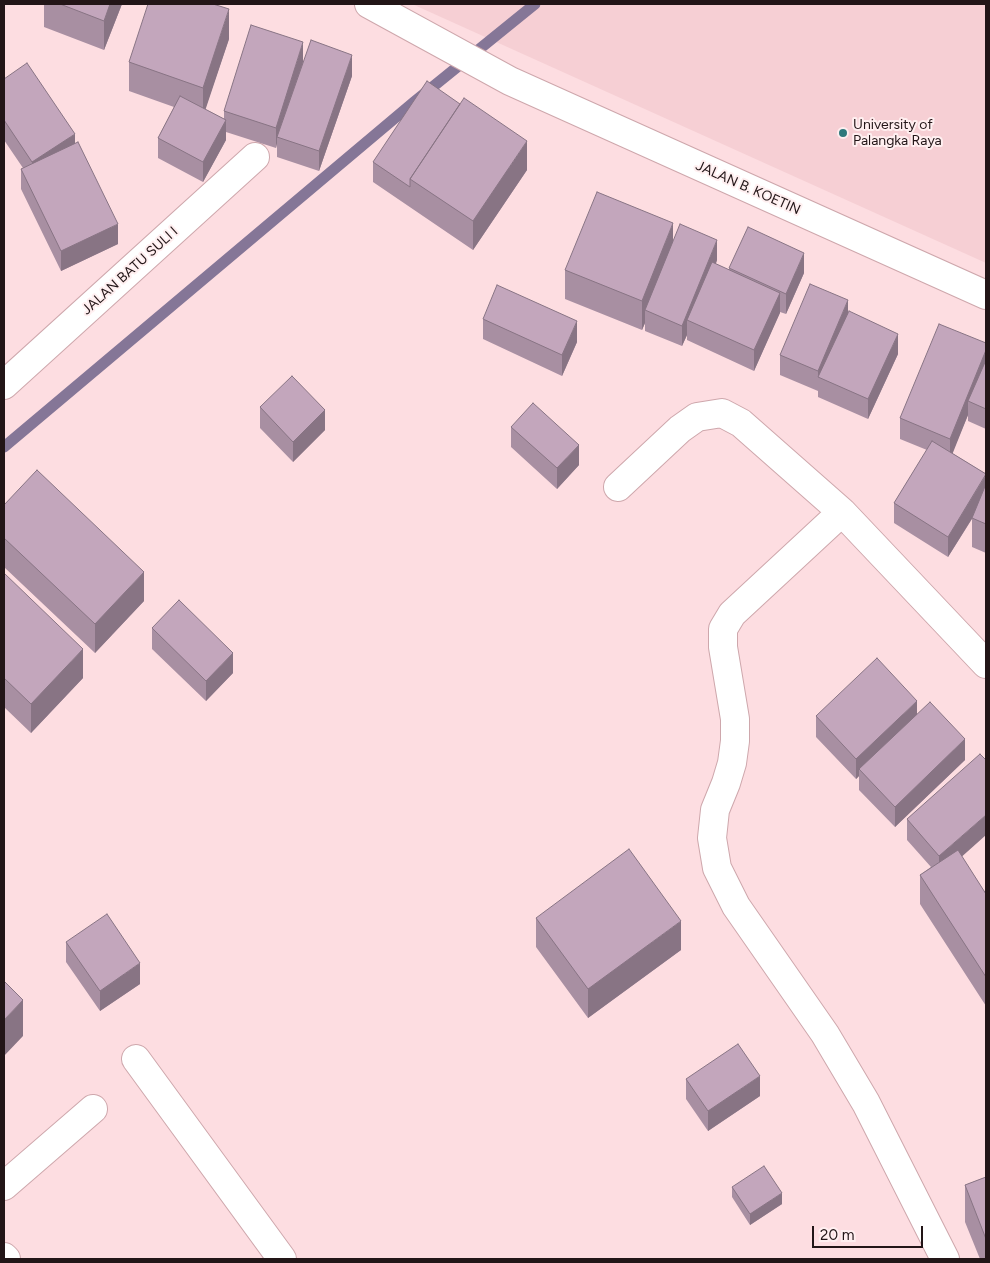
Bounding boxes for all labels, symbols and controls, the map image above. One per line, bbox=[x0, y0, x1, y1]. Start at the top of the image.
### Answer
place label: University of Palangka Raya bbox=[853, 117, 942, 150]
marker: University of Palangka Raya bbox=[837, 127, 849, 139]
street label: JALAN B. KOETIN bbox=[693, 157, 803, 219]
street label: JALAN BATU SULI I bbox=[78, 223, 182, 319]
scale bar bbox=[815, 1216, 926, 1248]
text: 20 m bbox=[820, 1226, 854, 1244]

